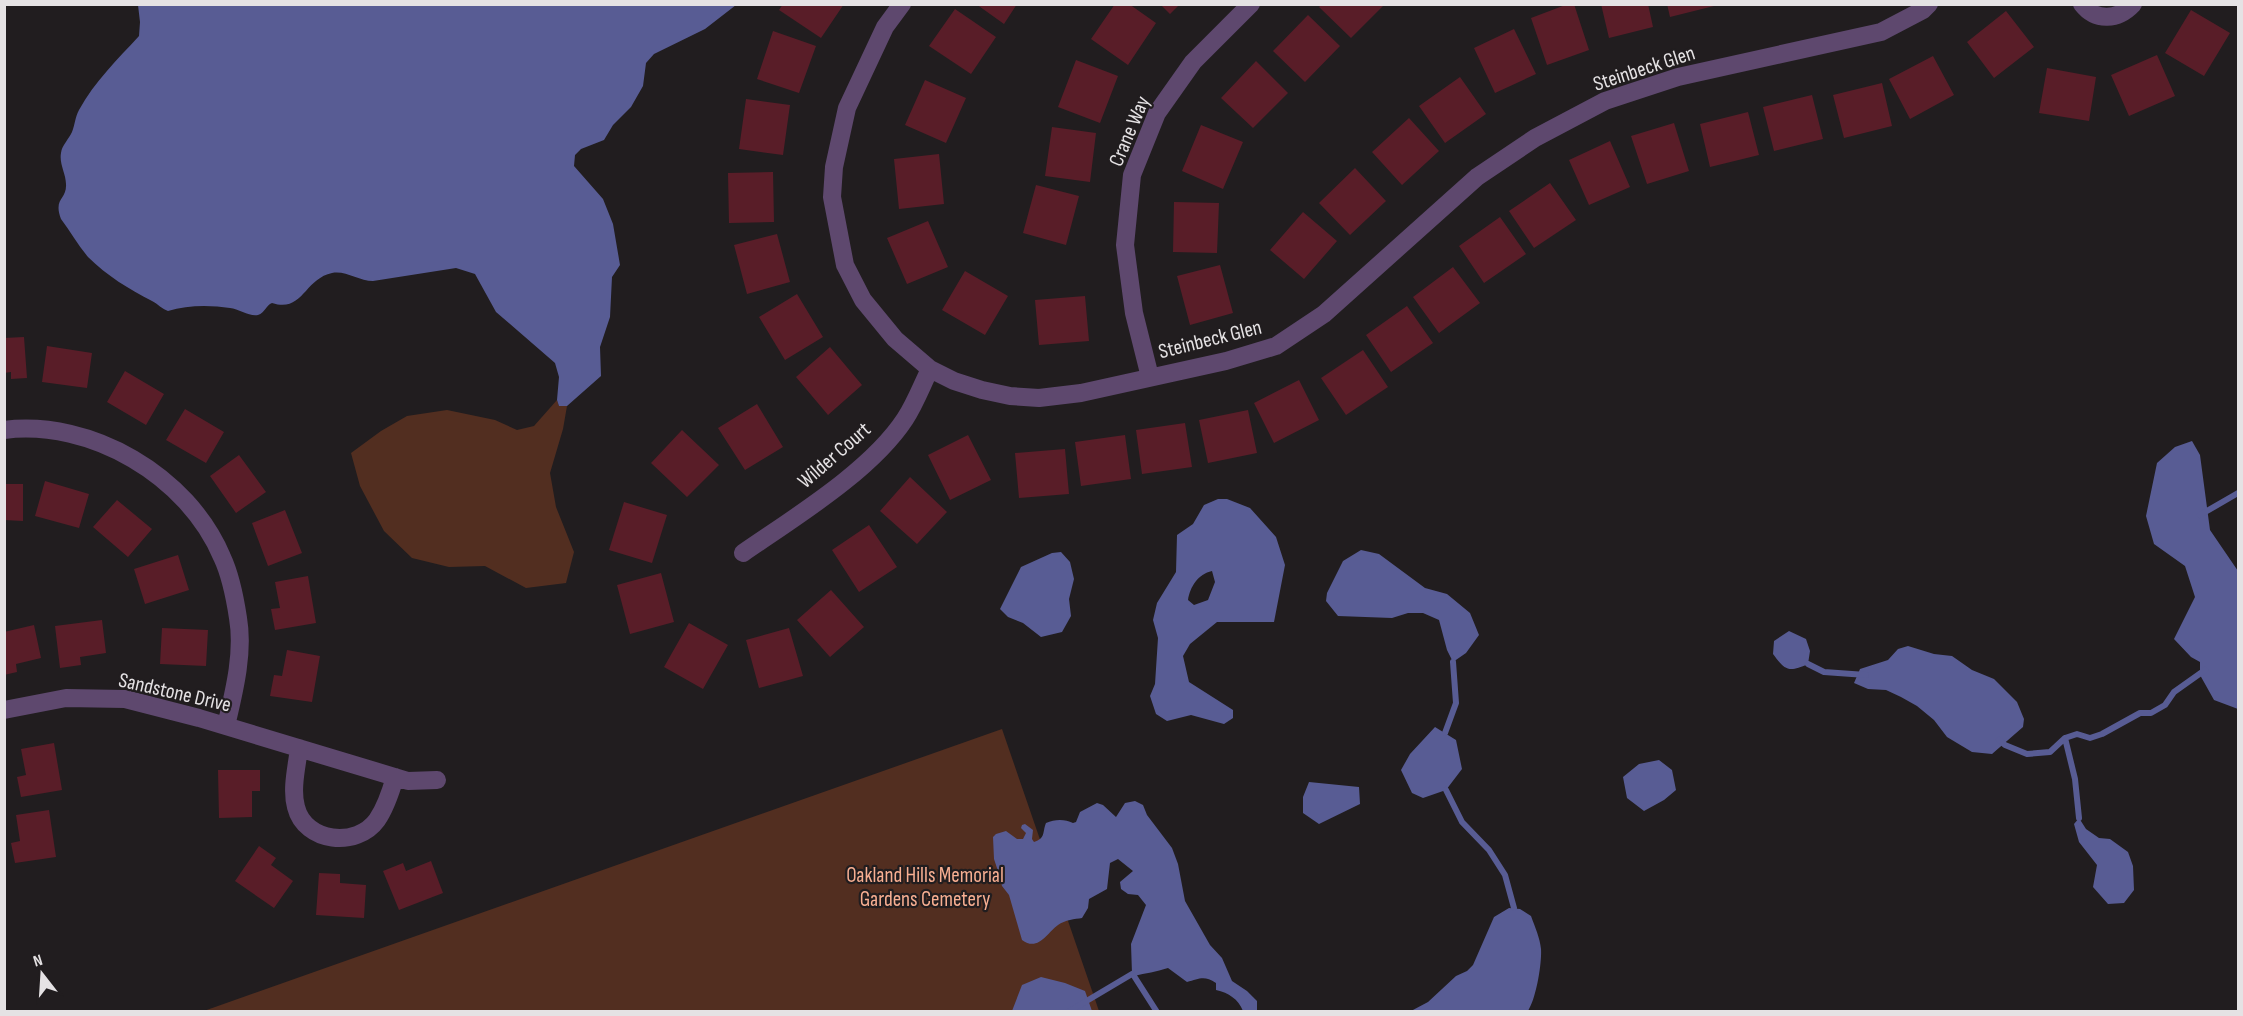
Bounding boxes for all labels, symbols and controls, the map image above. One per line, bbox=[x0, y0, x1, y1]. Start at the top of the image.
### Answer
street label: Steinbeck Glen bbox=[1590, 40, 1698, 97]
street label: Crane Way bbox=[1104, 92, 1155, 170]
street label: Steinbeck Glen bbox=[1156, 315, 1264, 364]
street label: Wilder Court bbox=[793, 417, 876, 494]
street label: Sandstone Drive bbox=[116, 667, 234, 718]
park label: Oakland Hills Memorial Gardens Cemetery bbox=[846, 863, 1004, 912]
north arrow bbox=[12, 944, 72, 1004]
text: N bbox=[31, 951, 45, 971]

